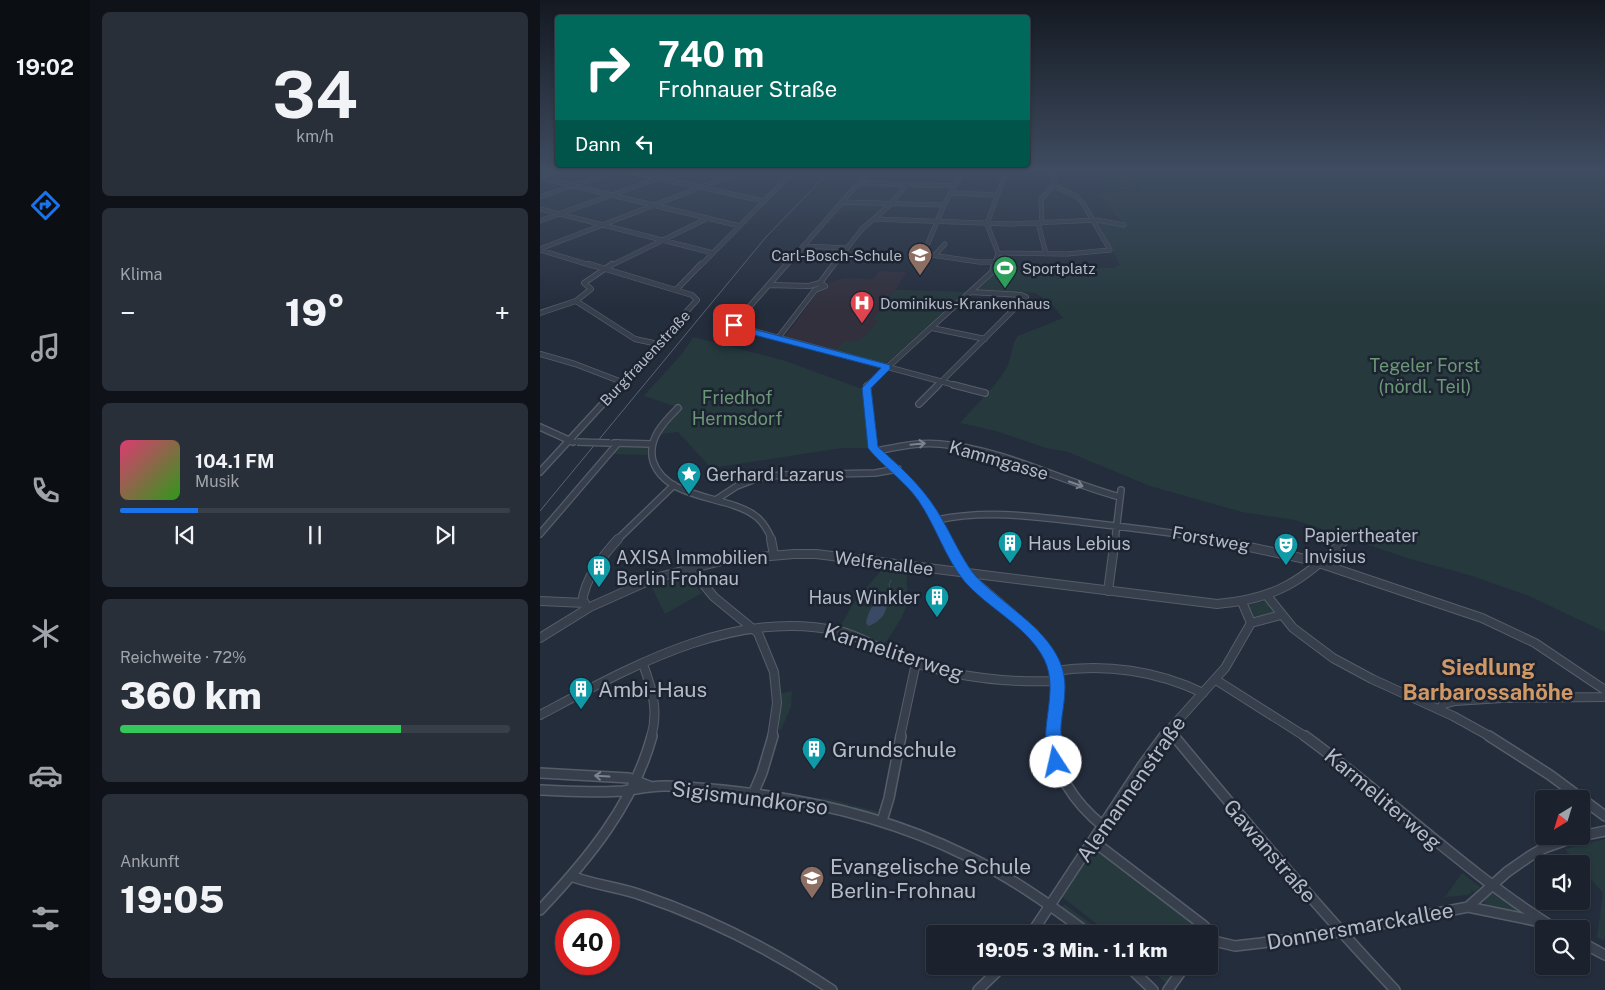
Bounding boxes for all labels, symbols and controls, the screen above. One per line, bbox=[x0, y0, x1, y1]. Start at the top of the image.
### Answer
text: 740 m bbox=[658, 34, 764, 75]
icon: right bbox=[575, 35, 640, 100]
text: 19:02 bbox=[16, 54, 74, 80]
text: 34 bbox=[272, 56, 358, 133]
text: Frohnauer Straße bbox=[658, 76, 837, 102]
text: km/h bbox=[296, 127, 334, 146]
icon: left bbox=[631, 130, 659, 158]
text: Dann bbox=[575, 133, 621, 155]
icon: directions bbox=[28, 188, 63, 223]
school or university icon: Carl-Bosch-Schule bbox=[907, 242, 933, 276]
place label: Carl-Bosch-Schule bbox=[771, 247, 902, 264]
sports icon: Sportplatz bbox=[992, 255, 1018, 289]
place label: Sportplatz bbox=[1022, 260, 1095, 277]
text: Klima bbox=[120, 265, 162, 284]
text: 19° bbox=[285, 290, 345, 335]
hospital icon: Dominikus-Krankenhaus bbox=[849, 290, 875, 324]
place label: Dominikus-Krankenhaus bbox=[880, 295, 1050, 312]
text: − bbox=[120, 296, 136, 329]
text: + bbox=[494, 296, 510, 329]
pin bbox=[713, 304, 755, 346]
street label: Burgfrauenstraße bbox=[596, 307, 694, 409]
icon: arrive bbox=[720, 311, 748, 339]
icon: music bbox=[28, 330, 63, 365]
park label: Tegeler Forst (nördl. Teil) bbox=[1370, 355, 1480, 397]
park label: Friedhof Hermsdorf bbox=[692, 387, 782, 429]
street label: Kammgasse bbox=[947, 436, 1051, 484]
one-way arrow bbox=[910, 440, 926, 449]
text: 104.1 FM bbox=[195, 450, 274, 472]
place icon: Gerhard Lazarus bbox=[676, 461, 702, 495]
place label: Gerhard Lazarus bbox=[706, 464, 844, 485]
text: Musik bbox=[195, 472, 240, 491]
icon: phone bbox=[28, 473, 63, 508]
one-way arrow bbox=[1068, 480, 1084, 489]
icon: previous bbox=[171, 521, 199, 549]
icon: pause bbox=[301, 521, 329, 549]
icon: next bbox=[431, 521, 459, 549]
street label: Forstweg bbox=[1170, 522, 1252, 556]
place label: Papiertheater Invisius bbox=[1304, 525, 1418, 567]
building icon: Haus Lebius bbox=[997, 530, 1023, 564]
theatre icon: Papiertheater Invisius bbox=[1273, 532, 1299, 566]
place label: Haus Lebius bbox=[1028, 533, 1131, 554]
place label: AXISA Immobilien Berlin Frohnau bbox=[616, 547, 768, 589]
street label: Welfenallee bbox=[833, 547, 935, 579]
building icon: AXISA Immobilien Berlin Frohnau bbox=[586, 554, 612, 588]
building icon: Haus Winkler bbox=[924, 584, 950, 618]
place label: Haus Winkler bbox=[808, 587, 920, 608]
icon: climate bbox=[28, 616, 63, 651]
street label: Karmeliterweg bbox=[821, 618, 967, 686]
text: Reichweite · 72% bbox=[120, 648, 247, 667]
district label: Siedlung Barbarossahöhe bbox=[1402, 654, 1574, 705]
text: 360 km bbox=[120, 673, 262, 718]
building icon: Ambi-Haus bbox=[568, 676, 594, 710]
place label: Ambi-Haus bbox=[598, 677, 707, 702]
street label: Alemannenstraße bbox=[1071, 711, 1191, 867]
position arrow bbox=[1029, 735, 1081, 787]
building icon: Grundschule bbox=[801, 736, 827, 770]
place label: Grundschule bbox=[832, 737, 957, 762]
street label: Karmeliterweg bbox=[1319, 743, 1447, 855]
icon: car bbox=[28, 758, 63, 793]
one-way arrow bbox=[594, 771, 610, 781]
street label: Sigismundkorso bbox=[670, 776, 830, 820]
north arrow bbox=[1535, 790, 1590, 845]
map controls bbox=[1535, 790, 1590, 975]
street label: Gawanstraße bbox=[1218, 794, 1322, 908]
text: Ankunft bbox=[120, 852, 180, 871]
place label: Evangelische Schule Berlin-Frohnau bbox=[830, 854, 1031, 903]
button: sound bbox=[1535, 855, 1590, 910]
school or university icon: Evangelische Schule Berlin-Frohnau bbox=[799, 865, 825, 899]
text: 19:05 bbox=[120, 877, 225, 922]
street label: Donnersmarckallee bbox=[1265, 897, 1455, 955]
icon: filters bbox=[28, 901, 63, 936]
speed limit sign: 40 bbox=[555, 910, 620, 975]
button: search bbox=[1535, 920, 1590, 975]
text: 19:05 · 3 Min. · 1.1 km bbox=[977, 939, 1167, 961]

